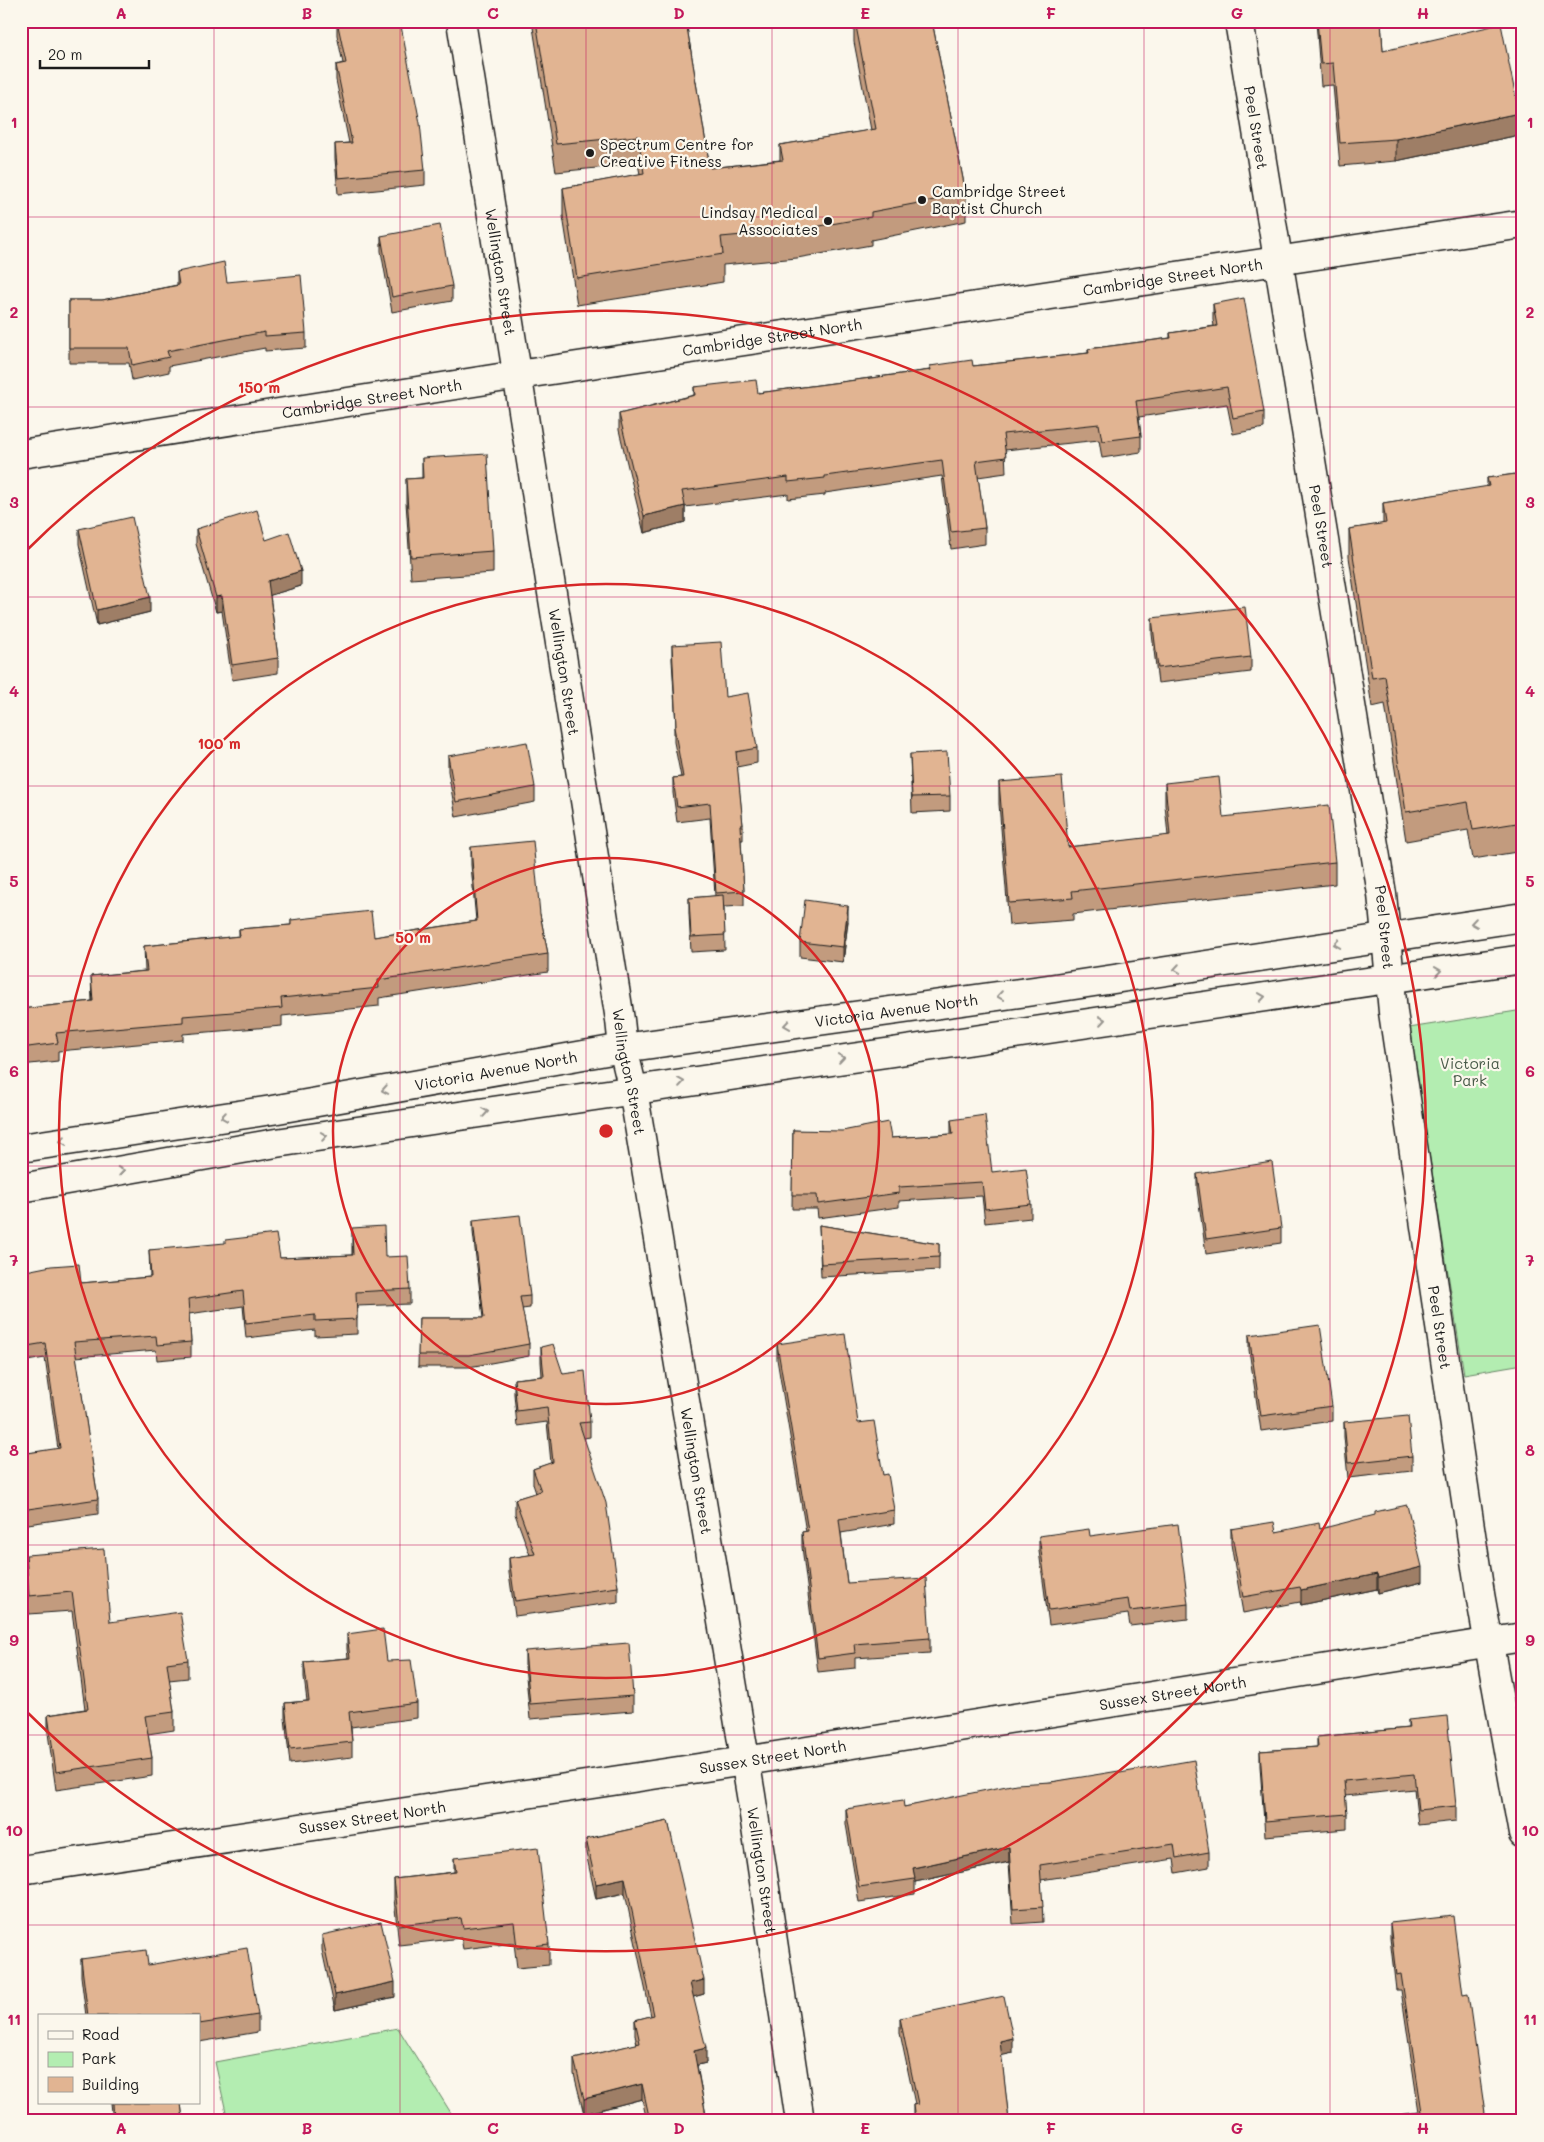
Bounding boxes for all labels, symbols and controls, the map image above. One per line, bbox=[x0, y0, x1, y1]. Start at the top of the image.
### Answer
text: A bbox=[115, 2, 127, 23]
text: B bbox=[302, 2, 312, 23]
text: C bbox=[487, 2, 499, 23]
text: D bbox=[673, 2, 685, 23]
text: E bbox=[860, 2, 870, 23]
text: F bbox=[1046, 2, 1056, 23]
text: G bbox=[1231, 2, 1243, 23]
text: H bbox=[1417, 2, 1429, 23]
scale bar bbox=[40, 38, 149, 70]
text: 20 m bbox=[48, 44, 82, 64]
street label: Peel Street bbox=[1240, 84, 1273, 171]
text: 1 bbox=[10, 111, 18, 132]
text: 1 bbox=[1526, 111, 1534, 132]
place label: Spectrum Centre for Creative Fitness bbox=[600, 134, 754, 171]
marker: Spectrum Centre for Creative Fitness bbox=[584, 147, 596, 159]
place label: Cambridge Street Baptist Church bbox=[932, 181, 1066, 218]
marker: Cambridge Street Baptist Church bbox=[916, 194, 928, 206]
place label: Lindsay Medical Associates bbox=[701, 202, 818, 239]
street label: Wellington Street bbox=[481, 207, 521, 337]
marker: Lindsay Medical Associates bbox=[822, 215, 834, 227]
street label: Cambridge Street North bbox=[1081, 253, 1264, 300]
text: 2 bbox=[10, 301, 19, 322]
text: 2 bbox=[1526, 301, 1535, 322]
street label: Cambridge Street North bbox=[681, 313, 863, 360]
street label: Cambridge Street North bbox=[281, 374, 463, 422]
text: 150 m bbox=[238, 377, 280, 397]
street label: Peel Street bbox=[1305, 483, 1338, 569]
text: 3 bbox=[9, 491, 19, 512]
text: 3 bbox=[1525, 491, 1535, 512]
street label: Wellington Street bbox=[545, 607, 585, 737]
text: 4 bbox=[9, 680, 19, 701]
text: 4 bbox=[1525, 680, 1535, 701]
text: 100 m bbox=[197, 733, 241, 753]
text: 5 bbox=[9, 870, 19, 891]
text: 5 bbox=[1525, 870, 1535, 891]
street label: Peel Street bbox=[1371, 884, 1399, 970]
one-way arrow bbox=[1470, 918, 1479, 928]
text: 50 m bbox=[395, 927, 431, 947]
one-way arrow bbox=[1333, 938, 1342, 948]
one-way arrow bbox=[1173, 963, 1181, 974]
one-way arrow bbox=[1435, 966, 1443, 977]
street label: Victoria Avenue North bbox=[813, 989, 979, 1031]
one-way arrow bbox=[995, 990, 1003, 1001]
one-way arrow bbox=[1258, 992, 1267, 1002]
street label: Wellington Street bbox=[608, 1007, 650, 1136]
one-way arrow bbox=[1098, 1015, 1106, 1026]
one-way arrow bbox=[782, 1019, 790, 1030]
street label: Victoria Avenue North bbox=[413, 1046, 578, 1095]
park label: Victoria Park bbox=[1440, 1053, 1500, 1090]
one-way arrow bbox=[837, 1054, 846, 1064]
text: 6 bbox=[9, 1060, 19, 1081]
text: 6 bbox=[1525, 1060, 1535, 1081]
one-way arrow bbox=[676, 1078, 685, 1088]
one-way arrow bbox=[381, 1084, 389, 1094]
one-way arrow bbox=[481, 1107, 489, 1117]
one-way arrow bbox=[219, 1111, 227, 1122]
centre of rings bbox=[597, 1122, 615, 1140]
one-way arrow bbox=[320, 1131, 329, 1141]
one-way arrow bbox=[59, 1136, 67, 1146]
one-way arrow bbox=[117, 1167, 125, 1177]
text: 7 bbox=[10, 1249, 19, 1270]
text: 7 bbox=[1526, 1249, 1535, 1270]
street label: Peel Street bbox=[1424, 1284, 1456, 1370]
street label: Wellington Street bbox=[676, 1406, 717, 1536]
text: 8 bbox=[9, 1439, 19, 1460]
text: 8 bbox=[1525, 1439, 1535, 1460]
text: 9 bbox=[9, 1629, 19, 1650]
text: 9 bbox=[1525, 1629, 1535, 1650]
street label: Sussex Street North bbox=[1098, 1671, 1247, 1714]
street label: Sussex Street North bbox=[698, 1735, 847, 1778]
street label: Sussex Street North bbox=[297, 1796, 447, 1838]
street label: Wellington Street bbox=[743, 1806, 782, 1935]
text: 10 bbox=[5, 1819, 23, 1840]
text: 10 bbox=[1521, 1819, 1539, 1840]
text: 11 bbox=[7, 2008, 21, 2029]
text: 11 bbox=[1523, 2008, 1537, 2029]
legend bbox=[38, 2014, 200, 2104]
text: Road bbox=[82, 2024, 119, 2044]
text: Park bbox=[82, 2048, 116, 2068]
text: Building bbox=[82, 2074, 139, 2094]
text: A bbox=[115, 2117, 127, 2138]
text: B bbox=[302, 2117, 312, 2138]
text: C bbox=[487, 2117, 499, 2138]
text: D bbox=[673, 2117, 685, 2138]
text: E bbox=[860, 2117, 870, 2138]
text: F bbox=[1046, 2117, 1056, 2138]
text: G bbox=[1231, 2117, 1243, 2138]
text: H bbox=[1417, 2117, 1429, 2138]

